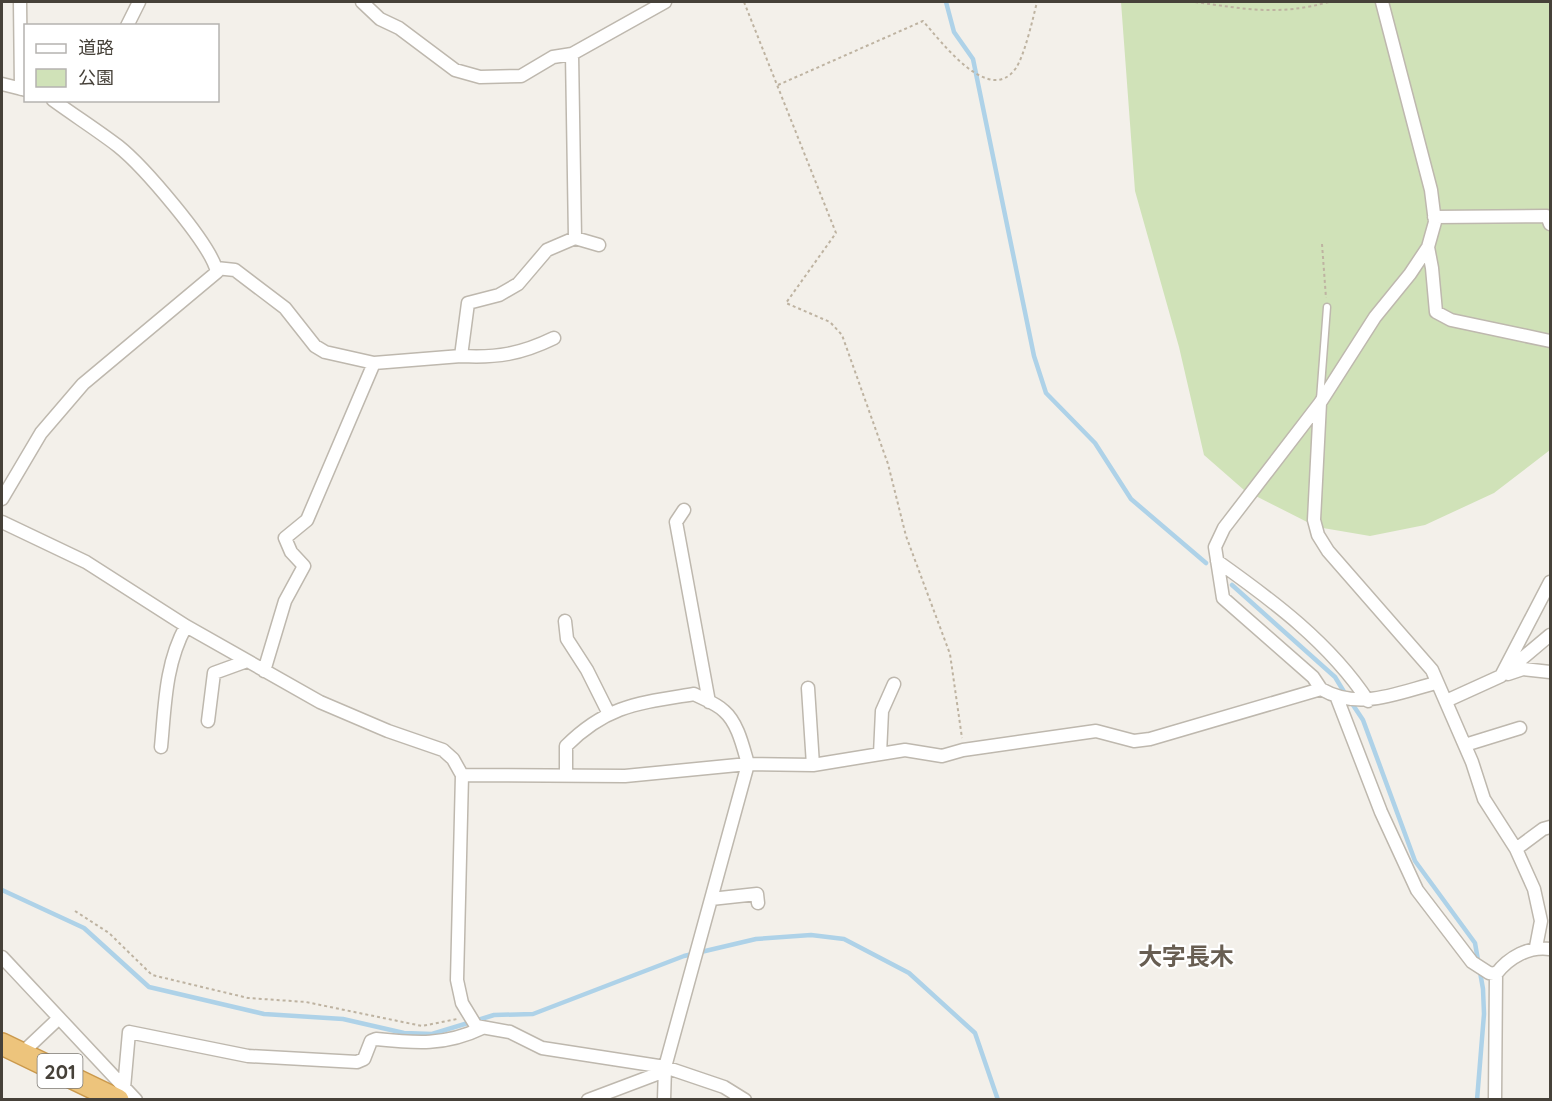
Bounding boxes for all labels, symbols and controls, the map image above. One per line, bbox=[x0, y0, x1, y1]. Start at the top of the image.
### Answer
legend bbox=[24, 24, 219, 102]
text: 道路 bbox=[78, 36, 114, 59]
text: 公園 bbox=[78, 66, 114, 89]
district label: 大字長木 bbox=[1138, 941, 1234, 971]
road number: 201 bbox=[38, 1054, 82, 1088]

